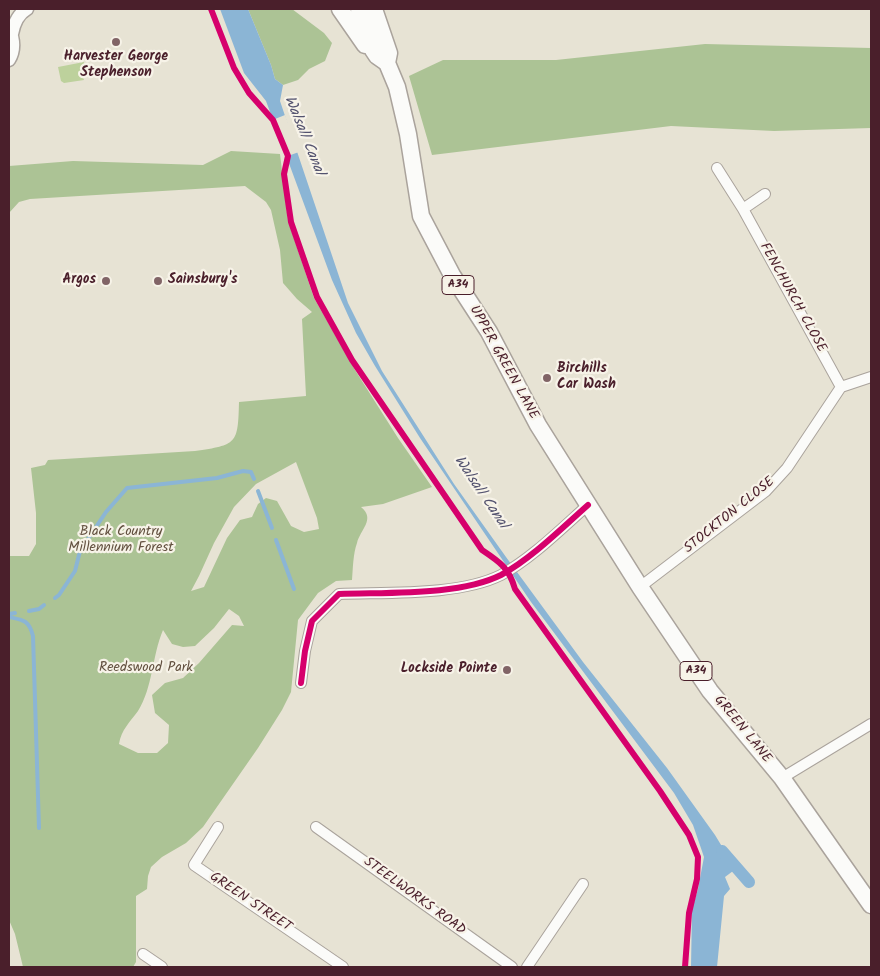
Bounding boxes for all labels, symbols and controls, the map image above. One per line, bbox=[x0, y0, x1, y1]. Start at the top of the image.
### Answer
marker: Harvester George Stephenson bbox=[110, 36, 122, 48]
place label: Harvester George Stephenson bbox=[64, 50, 168, 82]
water label: Walsall Canal bbox=[279, 94, 327, 178]
street label: FENCHURCH CLOSE bbox=[755, 240, 829, 356]
place label: Argos bbox=[62, 273, 96, 289]
place label: Sainsbury's bbox=[168, 273, 238, 289]
marker: Argos bbox=[100, 275, 112, 287]
marker: Sainsbury's bbox=[152, 275, 164, 287]
road number: A34 bbox=[442, 276, 474, 294]
street label: UPPER GREEN LANE bbox=[465, 303, 541, 423]
place label: Birchills Car Wash bbox=[557, 362, 616, 394]
marker: Birchills Car Wash bbox=[541, 372, 553, 384]
water label: Walsall Canal bbox=[449, 453, 511, 533]
street label: STOCKTON CLOSE bbox=[681, 474, 779, 558]
park label: Black Country Millennium Forest bbox=[68, 525, 174, 558]
park label: Reedswood Park bbox=[99, 661, 193, 677]
road number: A34 bbox=[680, 661, 712, 680]
place label: Lockside Pointe bbox=[401, 662, 497, 678]
marker: Lockside Pointe bbox=[501, 664, 513, 676]
street label: GREEN LANE bbox=[710, 693, 774, 767]
street label: STEELWORKS ROAD bbox=[360, 854, 468, 940]
street label: GREEN STREET bbox=[206, 869, 294, 937]

